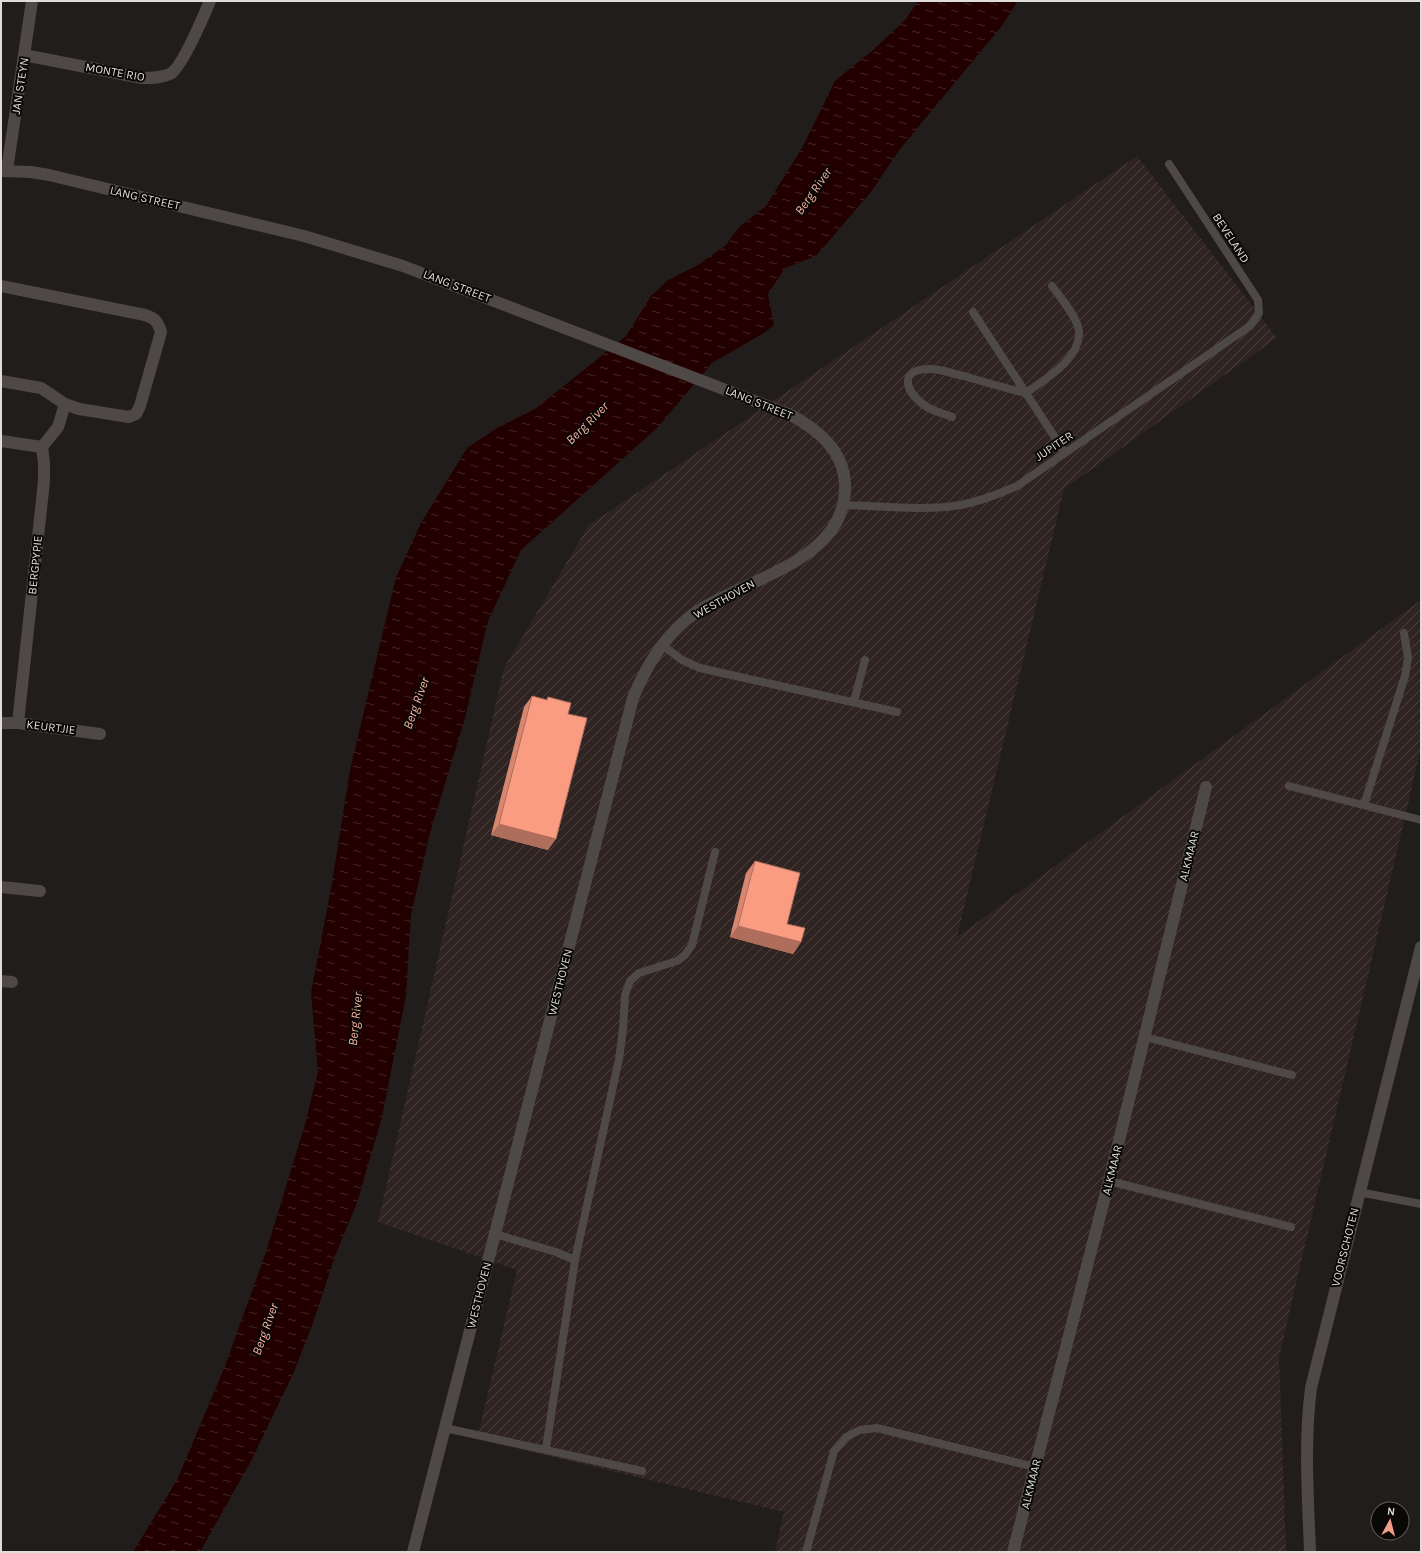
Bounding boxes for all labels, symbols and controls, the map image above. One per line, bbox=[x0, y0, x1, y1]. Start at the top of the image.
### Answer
street label: JAN STEYN bbox=[9, 56, 31, 116]
street label: MONTE RIO bbox=[84, 60, 146, 84]
water label: Berg River bbox=[791, 164, 835, 217]
street label: LANG STREET bbox=[109, 183, 181, 213]
street label: BEVELAND bbox=[1210, 211, 1252, 265]
street label: LANG STREET bbox=[421, 267, 493, 305]
street label: LANG STREET bbox=[723, 383, 795, 423]
water label: Berg River bbox=[563, 398, 612, 447]
street label: JUPITER bbox=[1032, 428, 1076, 464]
street label: BERGPYPIE bbox=[25, 535, 45, 595]
street label: WESTHOVEN bbox=[691, 576, 757, 622]
water label: Berg River bbox=[400, 675, 432, 731]
street label: KEURTJIE bbox=[26, 717, 76, 737]
street label: ALKMAAR bbox=[1176, 830, 1202, 882]
street label: WESTHOVEN bbox=[545, 947, 575, 1017]
water label: Berg River bbox=[345, 991, 365, 1047]
street label: ALKMAAR bbox=[1099, 1144, 1125, 1196]
street label: VOORSCHOTEN bbox=[1328, 1206, 1362, 1288]
street label: WESTHOVEN bbox=[464, 1260, 494, 1330]
water label: Berg River bbox=[249, 1301, 281, 1357]
street label: ALKMAAR bbox=[1018, 1458, 1044, 1510]
north arrow bbox=[1370, 1501, 1410, 1541]
text: N bbox=[1386, 1505, 1396, 1519]

